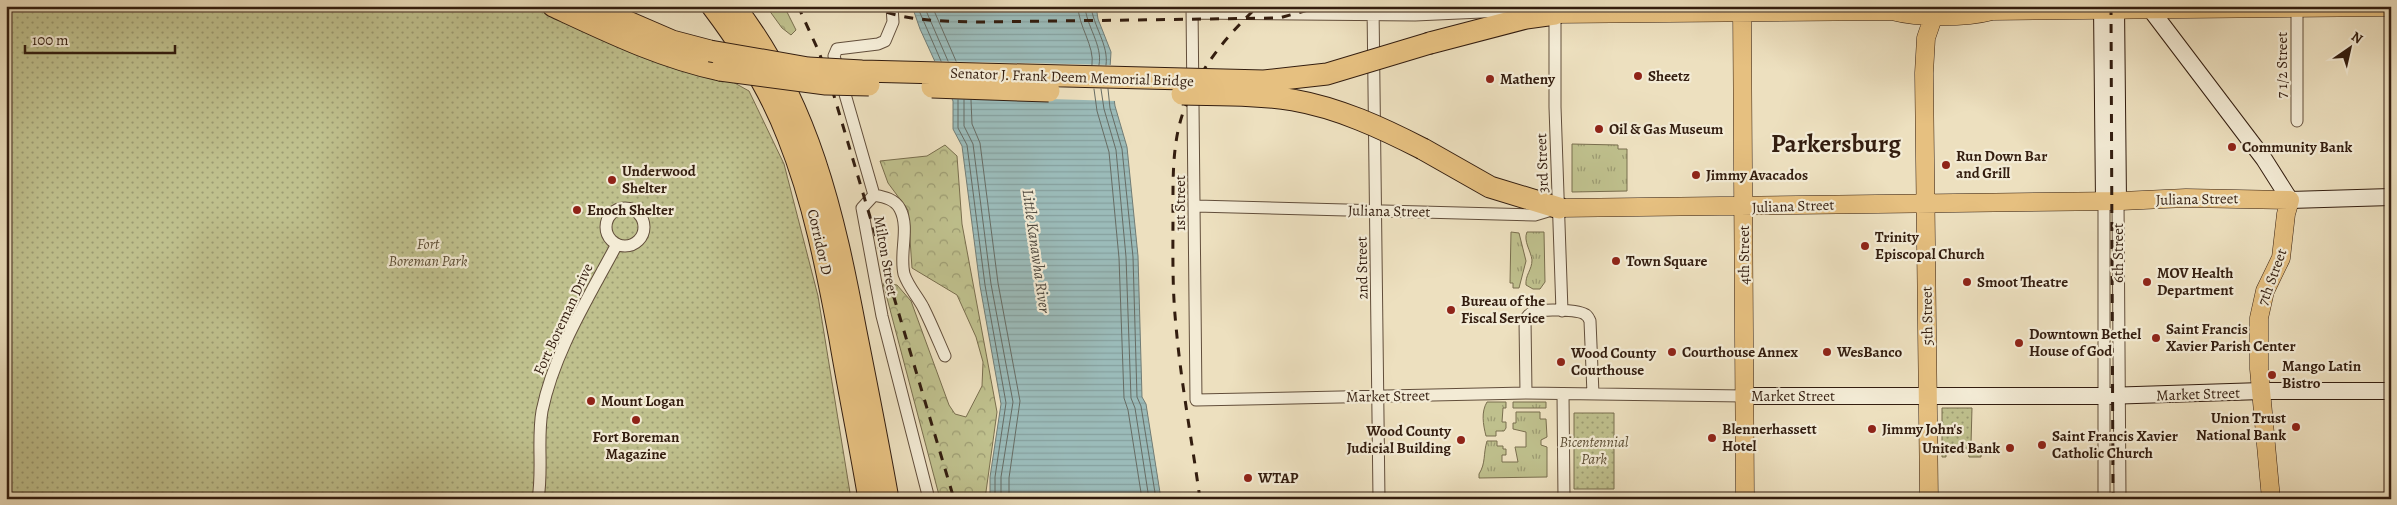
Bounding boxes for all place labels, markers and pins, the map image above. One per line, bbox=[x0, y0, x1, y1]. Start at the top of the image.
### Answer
place label: Sheetz bbox=[1648, 66, 1690, 86]
place label: Matheny bbox=[1500, 69, 1556, 89]
marker: Sheetz bbox=[1632, 70, 1644, 82]
marker: Matheny bbox=[1484, 73, 1496, 85]
place label: Oil & Gas Museum bbox=[1609, 119, 1724, 139]
marker: Oil & Gas Museum bbox=[1593, 123, 1605, 135]
place label: Community Bank bbox=[2242, 137, 2353, 157]
marker: Community Bank bbox=[2226, 141, 2238, 153]
place label: Run Down Bar and Grill bbox=[1956, 146, 2047, 183]
marker: Run Down Bar and Grill bbox=[1940, 159, 1952, 171]
place label: Underwood Shelter bbox=[622, 161, 697, 198]
place label: Jimmy Avacados bbox=[1706, 165, 1808, 185]
marker: Jimmy Avacados bbox=[1690, 169, 1702, 181]
marker: Underwood Shelter bbox=[606, 174, 618, 186]
place label: Enoch Shelter bbox=[587, 200, 674, 220]
marker: Enoch Shelter bbox=[571, 204, 583, 216]
place label: Trinity Episcopal Church bbox=[1875, 227, 1985, 264]
marker: Trinity Episcopal Church bbox=[1859, 240, 1871, 252]
place label: Town Square bbox=[1626, 251, 1708, 271]
marker: Town Square bbox=[1610, 255, 1622, 267]
place label: MOV Health Department bbox=[2157, 263, 2234, 300]
place label: Smoot Theatre bbox=[1977, 272, 2068, 292]
marker: Smoot Theatre bbox=[1961, 276, 1973, 288]
marker: MOV Health Department bbox=[2141, 276, 2153, 288]
place label: Bureau of the Fiscal Service bbox=[1461, 291, 1545, 328]
marker: Bureau of the Fiscal Service bbox=[1445, 304, 1457, 316]
place label: Saint Francis Xavier Parish Center bbox=[2166, 319, 2296, 356]
place label: Downtown Bethel House of God bbox=[2029, 324, 2141, 361]
marker: Saint Francis Xavier Parish Center bbox=[2150, 332, 2162, 344]
marker: Downtown Bethel House of God bbox=[2013, 337, 2025, 349]
place label: Courthouse Annex bbox=[1682, 342, 1799, 362]
place label: WesBanco bbox=[1836, 342, 1903, 362]
place label: Wood County Courthouse bbox=[1570, 343, 1657, 380]
marker: Courthouse Annex bbox=[1666, 346, 1678, 358]
marker: WesBanco bbox=[1821, 346, 1833, 358]
marker: Wood County Courthouse bbox=[1555, 356, 1567, 368]
place label: Mango Latin Bistro bbox=[2282, 356, 2362, 393]
marker: Mango Latin Bistro bbox=[2266, 369, 2278, 381]
place label: Mount Logan bbox=[601, 391, 685, 411]
marker: Mount Logan bbox=[585, 395, 597, 407]
place label: Union Trust National Bank bbox=[2196, 408, 2286, 445]
marker: Fort Boreman Magazine bbox=[630, 414, 642, 426]
place label: Blennerhassett Hotel bbox=[1722, 419, 1817, 456]
place label: Jimmy John's bbox=[1882, 419, 1962, 439]
place label: Wood County Judicial Building bbox=[1347, 421, 1452, 458]
marker: Union Trust National Bank bbox=[2290, 421, 2302, 433]
marker: Jimmy John's bbox=[1866, 423, 1878, 435]
place label: Saint Francis Xavier Catholic Church bbox=[2052, 426, 2178, 463]
place label: Fort Boreman Magazine bbox=[592, 427, 680, 464]
marker: Blennerhassett Hotel bbox=[1706, 432, 1718, 444]
marker: Wood County Judicial Building bbox=[1455, 434, 1467, 446]
place label: United Bank bbox=[1922, 438, 2000, 458]
marker: Saint Francis Xavier Catholic Church bbox=[2036, 439, 2048, 451]
marker: United Bank bbox=[2004, 442, 2016, 454]
place label: WTAP bbox=[1257, 468, 1299, 488]
marker: WTAP bbox=[1242, 472, 1254, 484]

